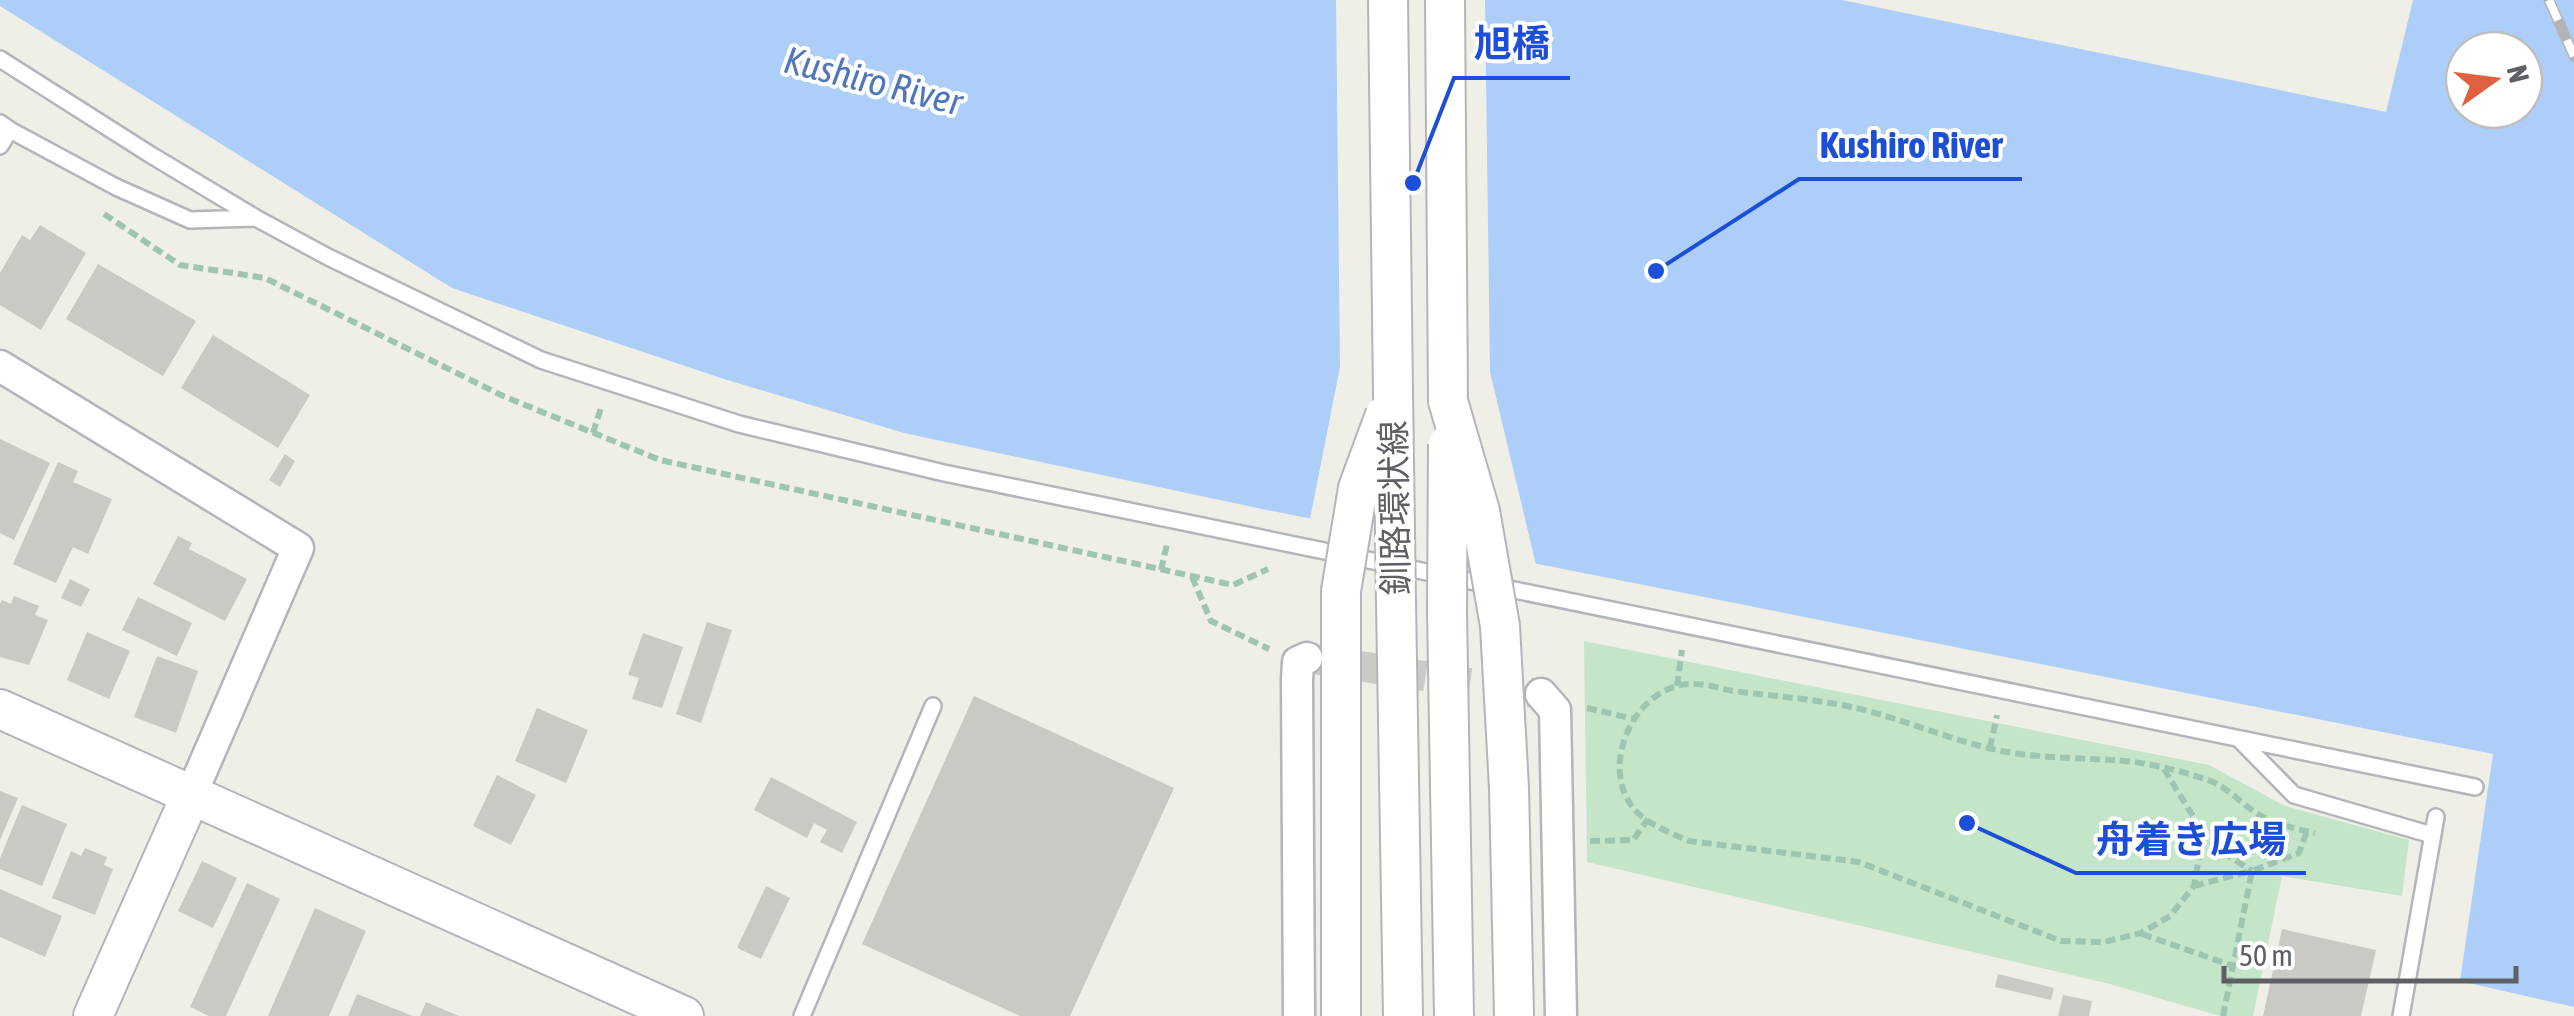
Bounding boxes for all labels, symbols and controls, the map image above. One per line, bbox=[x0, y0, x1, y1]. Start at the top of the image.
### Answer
callout: 旭橋 bbox=[1454, 10, 1570, 78]
text: 旭橋 bbox=[1474, 22, 1550, 65]
north arrow bbox=[2444, 30, 2544, 130]
water label: Kushiro River bbox=[780, 38, 968, 124]
text: N bbox=[2501, 62, 2536, 86]
callout: Kushiro River bbox=[1799, 111, 2022, 179]
text: Kushiro River bbox=[1820, 123, 2003, 166]
street label: 釧路環状線 bbox=[1372, 420, 1416, 596]
callout: 舟着き広場 bbox=[2076, 805, 2306, 873]
text: 舟着き広場 bbox=[2096, 818, 2286, 861]
scale bar bbox=[2224, 921, 2516, 983]
text: 50 m bbox=[2239, 938, 2293, 972]

